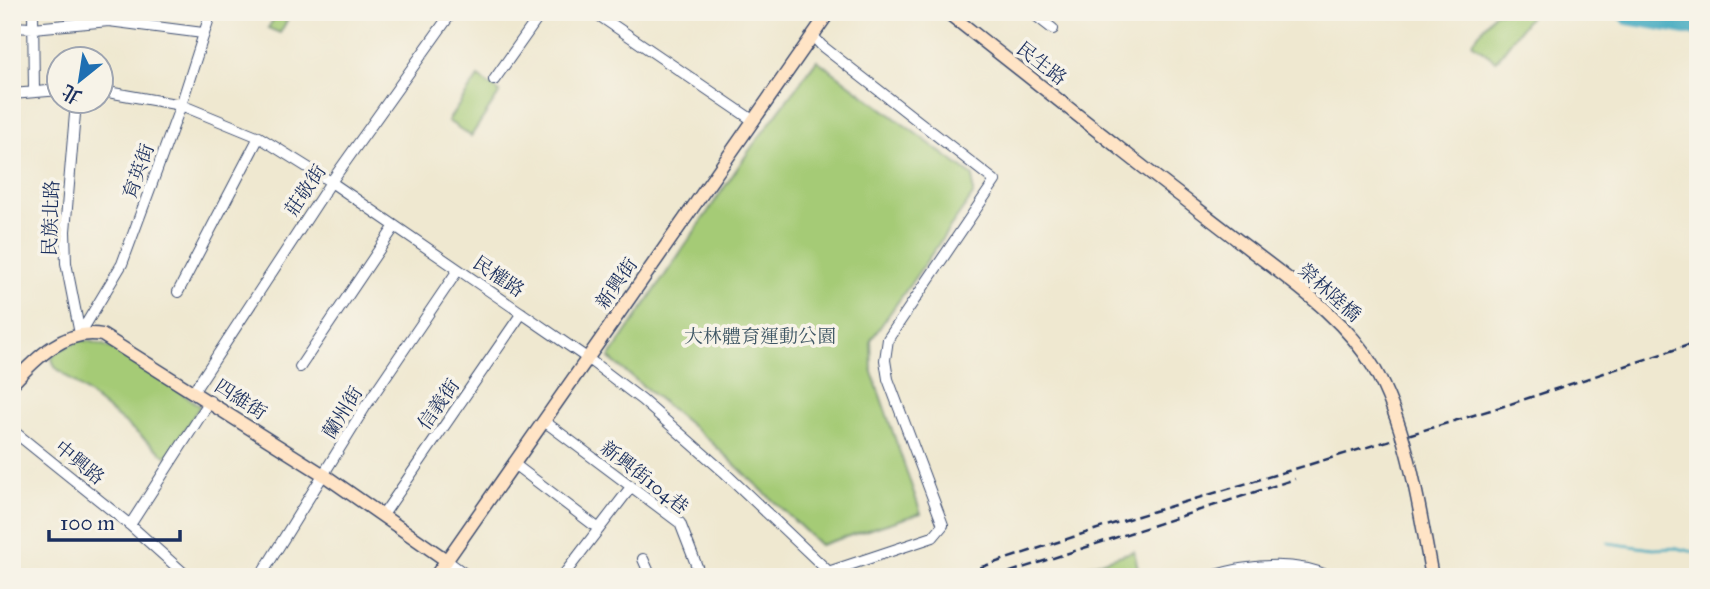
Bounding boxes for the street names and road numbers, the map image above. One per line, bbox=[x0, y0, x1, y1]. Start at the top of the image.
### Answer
street label: 民生路 bbox=[1012, 37, 1071, 90]
street label: 育英街 bbox=[118, 140, 159, 202]
street label: 莊敬街 bbox=[280, 160, 331, 220]
street label: 民族北路 bbox=[38, 180, 63, 256]
street label: 民權路 bbox=[469, 251, 529, 302]
street label: 新興街 bbox=[591, 253, 642, 313]
street label: 榮林陸橋 bbox=[1294, 258, 1366, 326]
street label: 四維街 bbox=[211, 374, 271, 425]
street label: 信義街 bbox=[413, 374, 464, 434]
street label: 蘭州街 bbox=[318, 382, 367, 443]
street label: 中興路 bbox=[50, 436, 109, 489]
street label: 新興街104巷 bbox=[596, 436, 693, 519]

